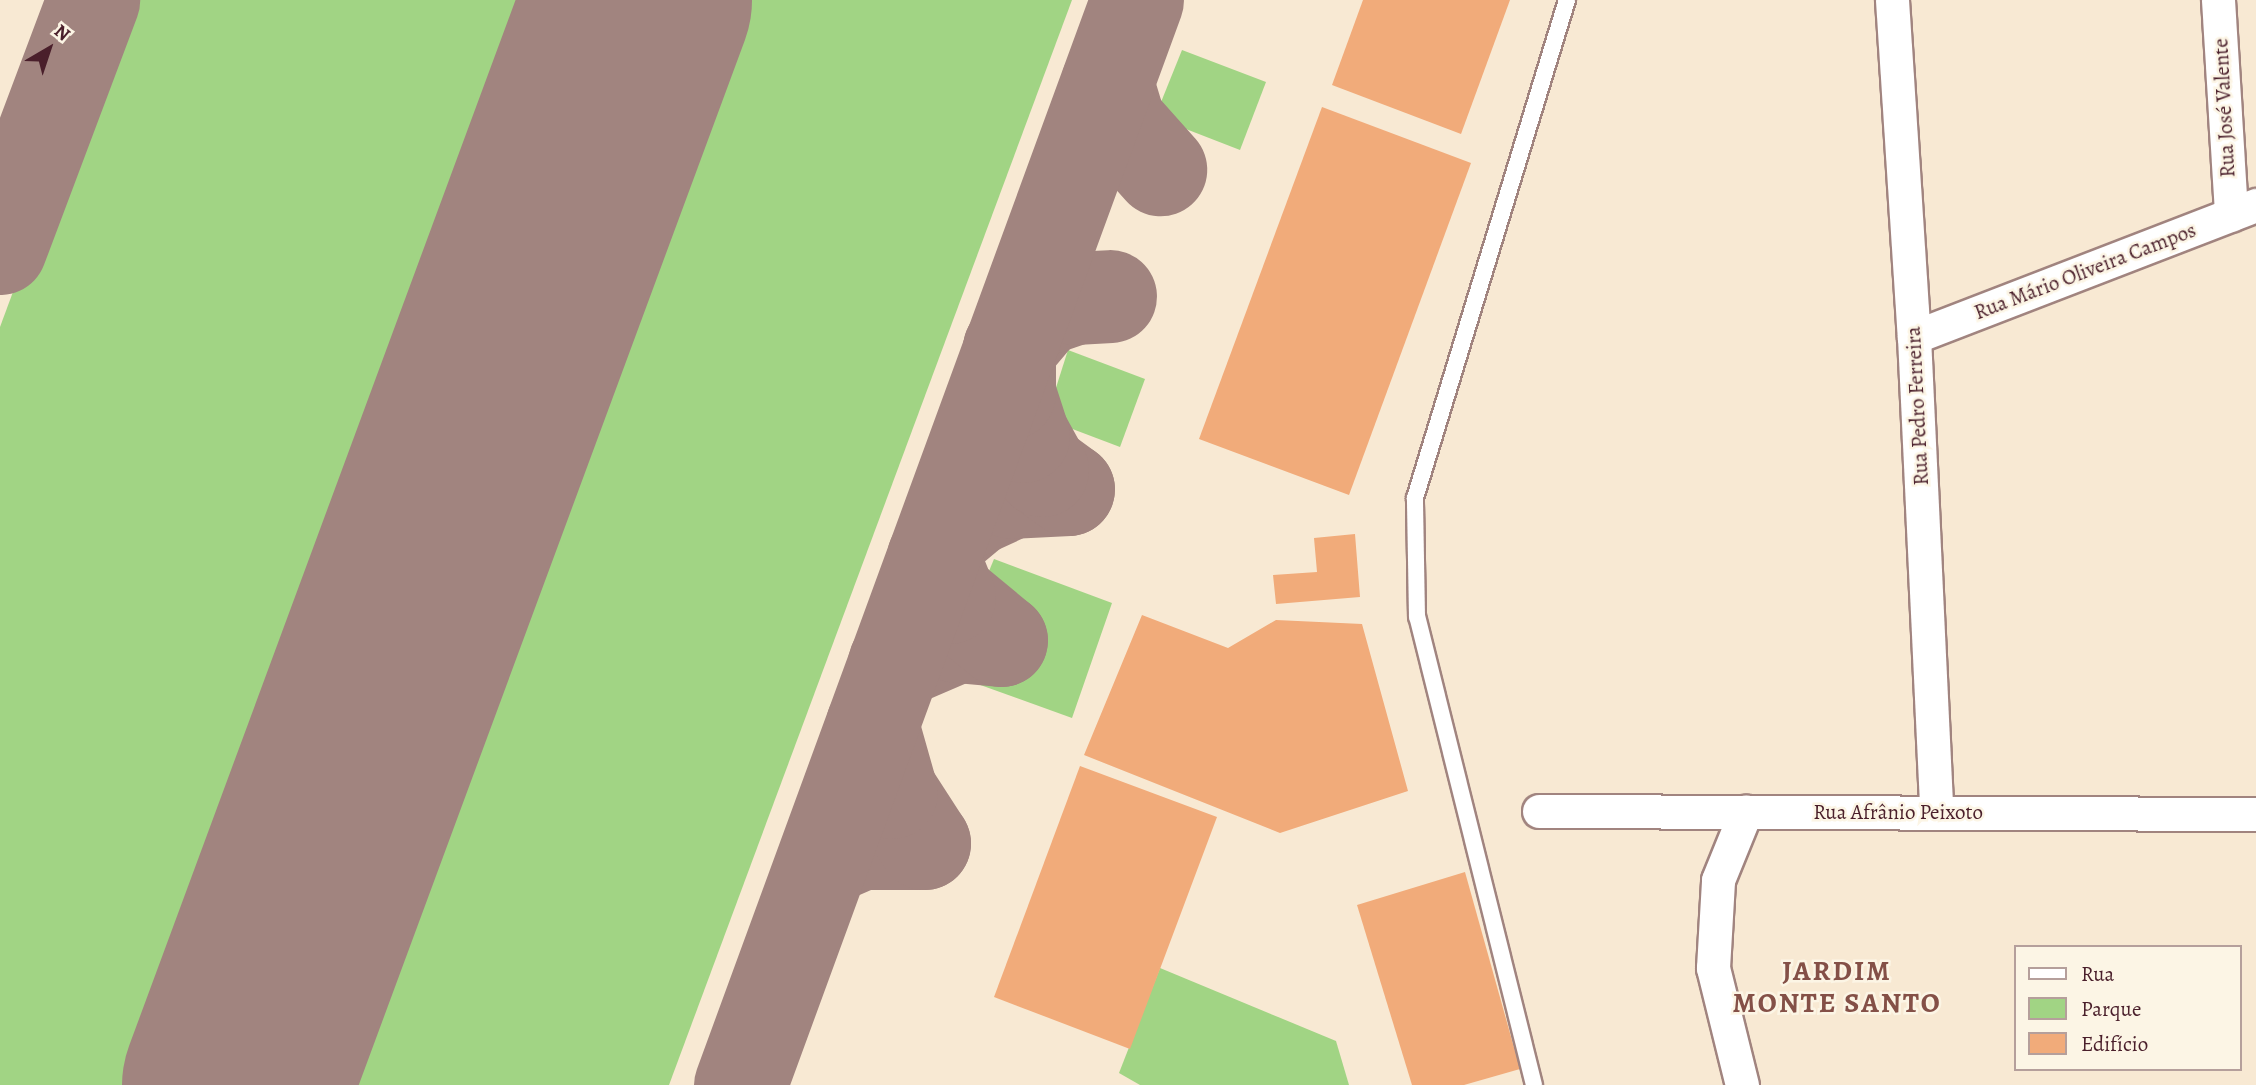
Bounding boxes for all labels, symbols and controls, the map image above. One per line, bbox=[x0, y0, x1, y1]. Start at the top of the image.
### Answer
north arrow bbox=[14, 14, 84, 84]
text: N bbox=[49, 18, 76, 47]
street label: Rua José Valente bbox=[2208, 38, 2240, 178]
street label: Rua Mário Oliveira Campos bbox=[1971, 217, 2199, 325]
street label: Rua Pedro Ferreira bbox=[1900, 326, 1934, 486]
street label: Rua Afrânio Peixoto bbox=[1813, 799, 1983, 825]
legend bbox=[2014, 945, 2242, 1071]
district label: JARDIM MONTE SANTO bbox=[1734, 954, 1940, 1020]
text: Rua bbox=[2081, 960, 2114, 988]
text: Parque bbox=[2081, 995, 2141, 1023]
text: Edifício bbox=[2081, 1030, 2148, 1058]

